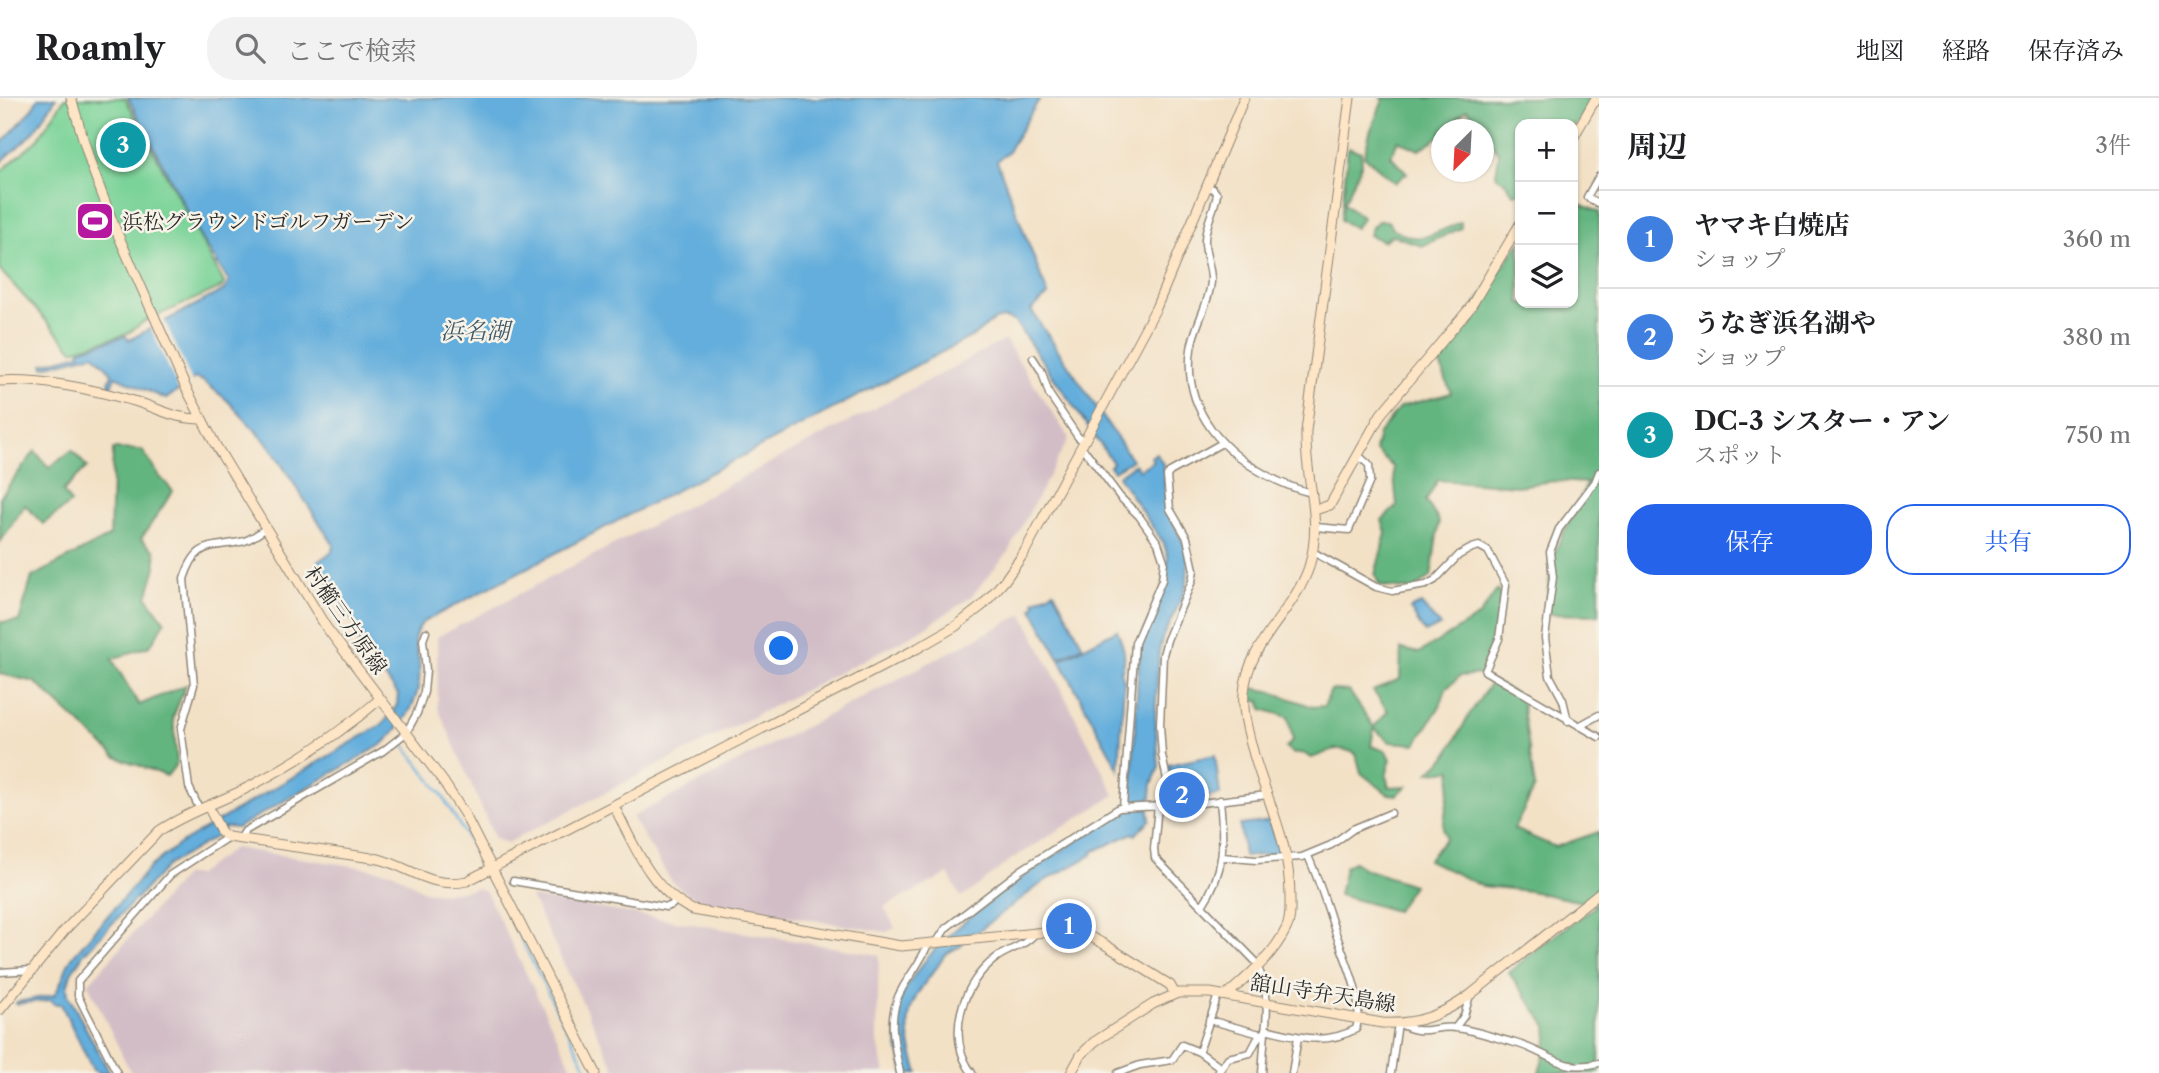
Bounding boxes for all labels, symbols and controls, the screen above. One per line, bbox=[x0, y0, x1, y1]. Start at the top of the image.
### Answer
search box bbox=[207, 17, 697, 80]
text: Roamly bbox=[35, 28, 165, 69]
icon: search bbox=[231, 29, 269, 67]
text: ここで検索 bbox=[287, 35, 417, 67]
text: 地図 bbox=[1856, 36, 1904, 65]
text: 経路 bbox=[1942, 36, 1990, 65]
text: 保存済み bbox=[2028, 36, 2124, 65]
pin: 3 bbox=[100, 119, 146, 171]
north arrow bbox=[1431, 119, 1494, 182]
map controls bbox=[1515, 119, 1578, 308]
button: + bbox=[1515, 119, 1578, 182]
text: 周辺 bbox=[1627, 128, 1687, 165]
text: 3件 bbox=[2095, 131, 2131, 159]
button: − bbox=[1515, 182, 1578, 245]
sports icon: 浜松グラウンドゴルフガーデン bbox=[74, 200, 116, 242]
place label: 浜松グラウンドゴルフガーデン bbox=[122, 209, 415, 234]
text: ヤマキ白焼店 bbox=[1694, 209, 1850, 241]
text: 1 bbox=[1645, 225, 1655, 253]
text: 360 m bbox=[2063, 225, 2131, 253]
button: layers bbox=[1515, 245, 1578, 308]
text: ショップ bbox=[1694, 245, 1786, 273]
text: うなぎ浜名湖や bbox=[1694, 307, 1876, 339]
water label: 浜名湖 bbox=[441, 317, 514, 345]
text: 2 bbox=[1643, 323, 1657, 351]
text: 380 m bbox=[2063, 323, 2131, 351]
text: ショップ bbox=[1694, 343, 1786, 371]
text: DC-3 シスター・アン bbox=[1694, 405, 1950, 437]
text: 3 bbox=[1644, 421, 1657, 449]
text: 750 m bbox=[2065, 421, 2131, 449]
text: スポット bbox=[1694, 441, 1786, 469]
button: 保存 bbox=[1627, 504, 1872, 575]
button: 共有 bbox=[1886, 504, 2131, 575]
street label: 村櫛三方原線 bbox=[300, 561, 392, 679]
your location bbox=[764, 631, 798, 665]
pin: 2 bbox=[1159, 769, 1205, 821]
pin: 1 bbox=[1046, 900, 1092, 952]
street label: 舘山寺弁天島線 bbox=[1248, 969, 1398, 1017]

